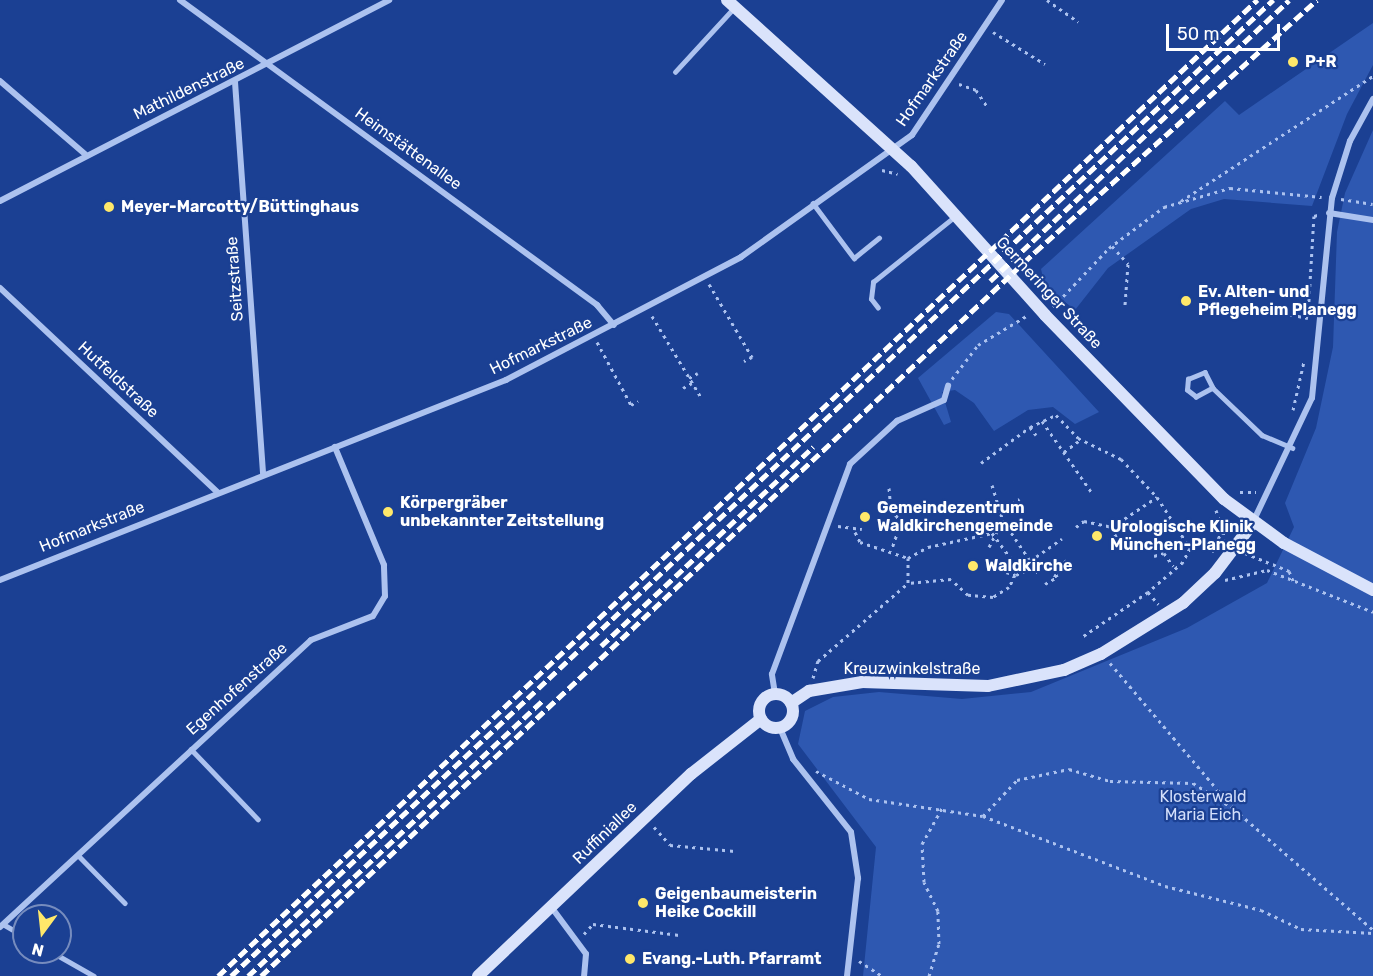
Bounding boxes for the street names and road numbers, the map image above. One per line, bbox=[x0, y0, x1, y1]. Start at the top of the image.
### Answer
street label: Hofmarkstraße bbox=[892, 28, 972, 130]
street label: Mathildenstraße bbox=[130, 54, 248, 124]
street label: Heimstättenallee bbox=[351, 104, 465, 194]
street label: Germeringer Straße bbox=[992, 233, 1106, 353]
street label: Seitzstraße bbox=[222, 236, 248, 322]
street label: Hofmarkstraße bbox=[487, 313, 595, 379]
street label: Hutfeldstraße bbox=[74, 338, 162, 422]
street label: Hofmarkstraße bbox=[37, 497, 147, 557]
street label: Egenhofenstraße bbox=[183, 639, 291, 739]
street label: Kreuzwinkelstraße bbox=[844, 659, 980, 679]
street label: Ruffiniallee bbox=[569, 798, 641, 868]

